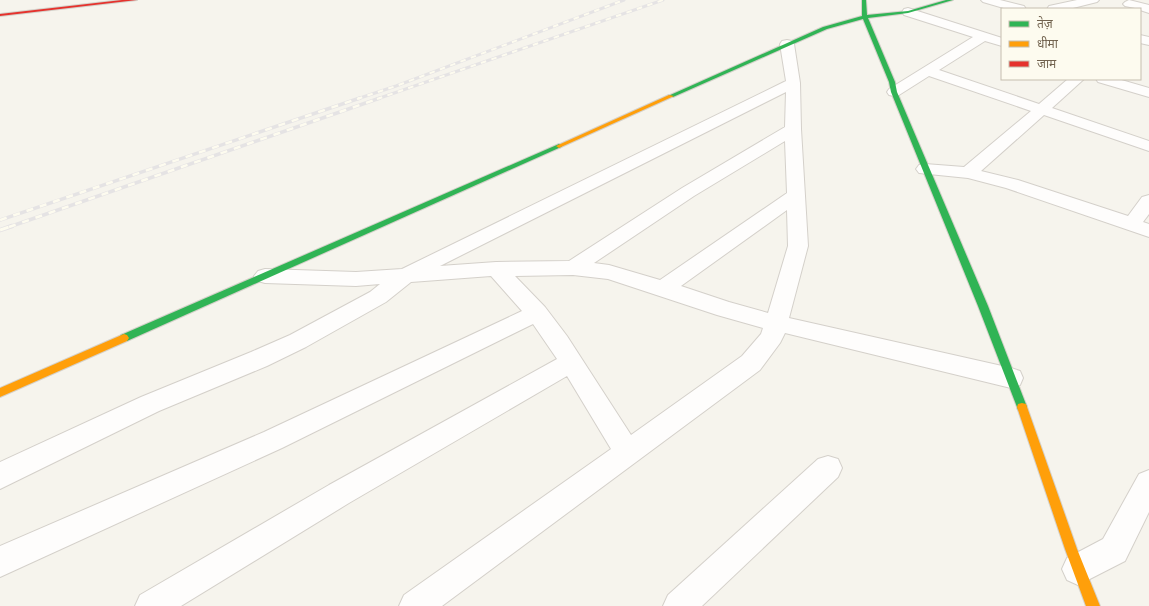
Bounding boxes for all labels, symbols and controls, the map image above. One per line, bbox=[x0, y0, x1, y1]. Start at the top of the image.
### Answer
legend bbox=[1001, 8, 1141, 80]
text: तेज़ bbox=[1037, 16, 1054, 31]
text: धीमा bbox=[1037, 36, 1059, 51]
text: जाम bbox=[1037, 56, 1057, 71]

